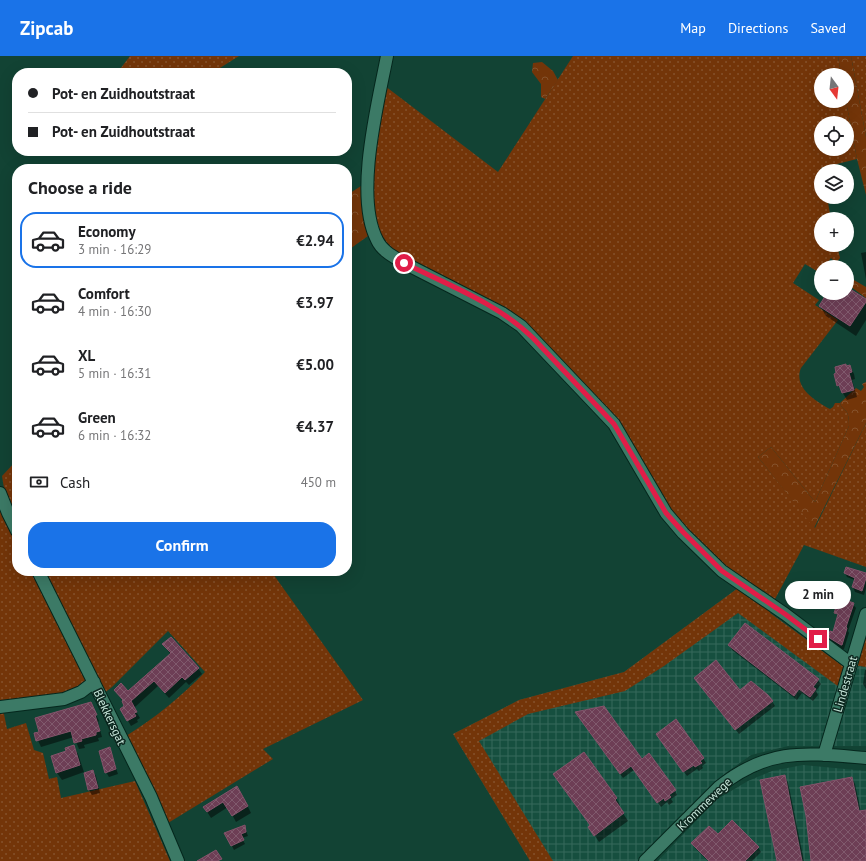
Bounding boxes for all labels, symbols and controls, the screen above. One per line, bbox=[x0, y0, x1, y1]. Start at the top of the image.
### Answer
text: Zipcab bbox=[20, 16, 73, 40]
text: Map bbox=[680, 19, 706, 37]
text: Directions bbox=[728, 19, 788, 37]
text: Saved bbox=[810, 19, 846, 37]
north arrow bbox=[814, 68, 854, 108]
map controls bbox=[814, 68, 854, 300]
text: Pot- en Zuidhoutstraat bbox=[52, 84, 195, 103]
button: locate bbox=[814, 116, 854, 156]
text: Pot- en Zuidhoutstraat bbox=[52, 122, 195, 141]
button: layers bbox=[814, 164, 854, 204]
text: Choose a ride bbox=[28, 176, 132, 199]
button: + bbox=[814, 212, 854, 252]
icon: car bbox=[30, 222, 66, 258]
text: Economy bbox=[78, 222, 136, 241]
text: €2.94 bbox=[296, 231, 334, 250]
text: 3 min · 16:29 bbox=[78, 241, 151, 258]
route start bbox=[395, 254, 413, 272]
button: − bbox=[814, 260, 854, 300]
icon: car bbox=[30, 284, 66, 320]
text: Comfort bbox=[78, 284, 130, 303]
text: €3.97 bbox=[296, 293, 334, 312]
text: 4 min · 16:30 bbox=[78, 303, 151, 320]
icon: car bbox=[30, 346, 66, 382]
text: XL bbox=[78, 346, 95, 365]
text: €5.00 bbox=[296, 355, 334, 374]
text: 5 min · 16:31 bbox=[78, 365, 151, 382]
icon: car bbox=[30, 408, 66, 444]
text: Green bbox=[78, 408, 116, 427]
text: €4.37 bbox=[296, 417, 334, 436]
text: 6 min · 16:32 bbox=[78, 427, 151, 444]
icon: cash bbox=[28, 471, 50, 493]
text: Cash bbox=[60, 473, 90, 492]
text: 450 m bbox=[301, 474, 336, 491]
button: Confirm bbox=[28, 522, 336, 568]
callout: 2 min bbox=[785, 581, 851, 609]
text: 2 min bbox=[802, 586, 834, 603]
route end bbox=[809, 630, 827, 648]
street label: Lindestraat bbox=[830, 654, 860, 714]
street label: Blekkersgat bbox=[91, 687, 129, 747]
street label: Krommewege bbox=[674, 774, 734, 834]

